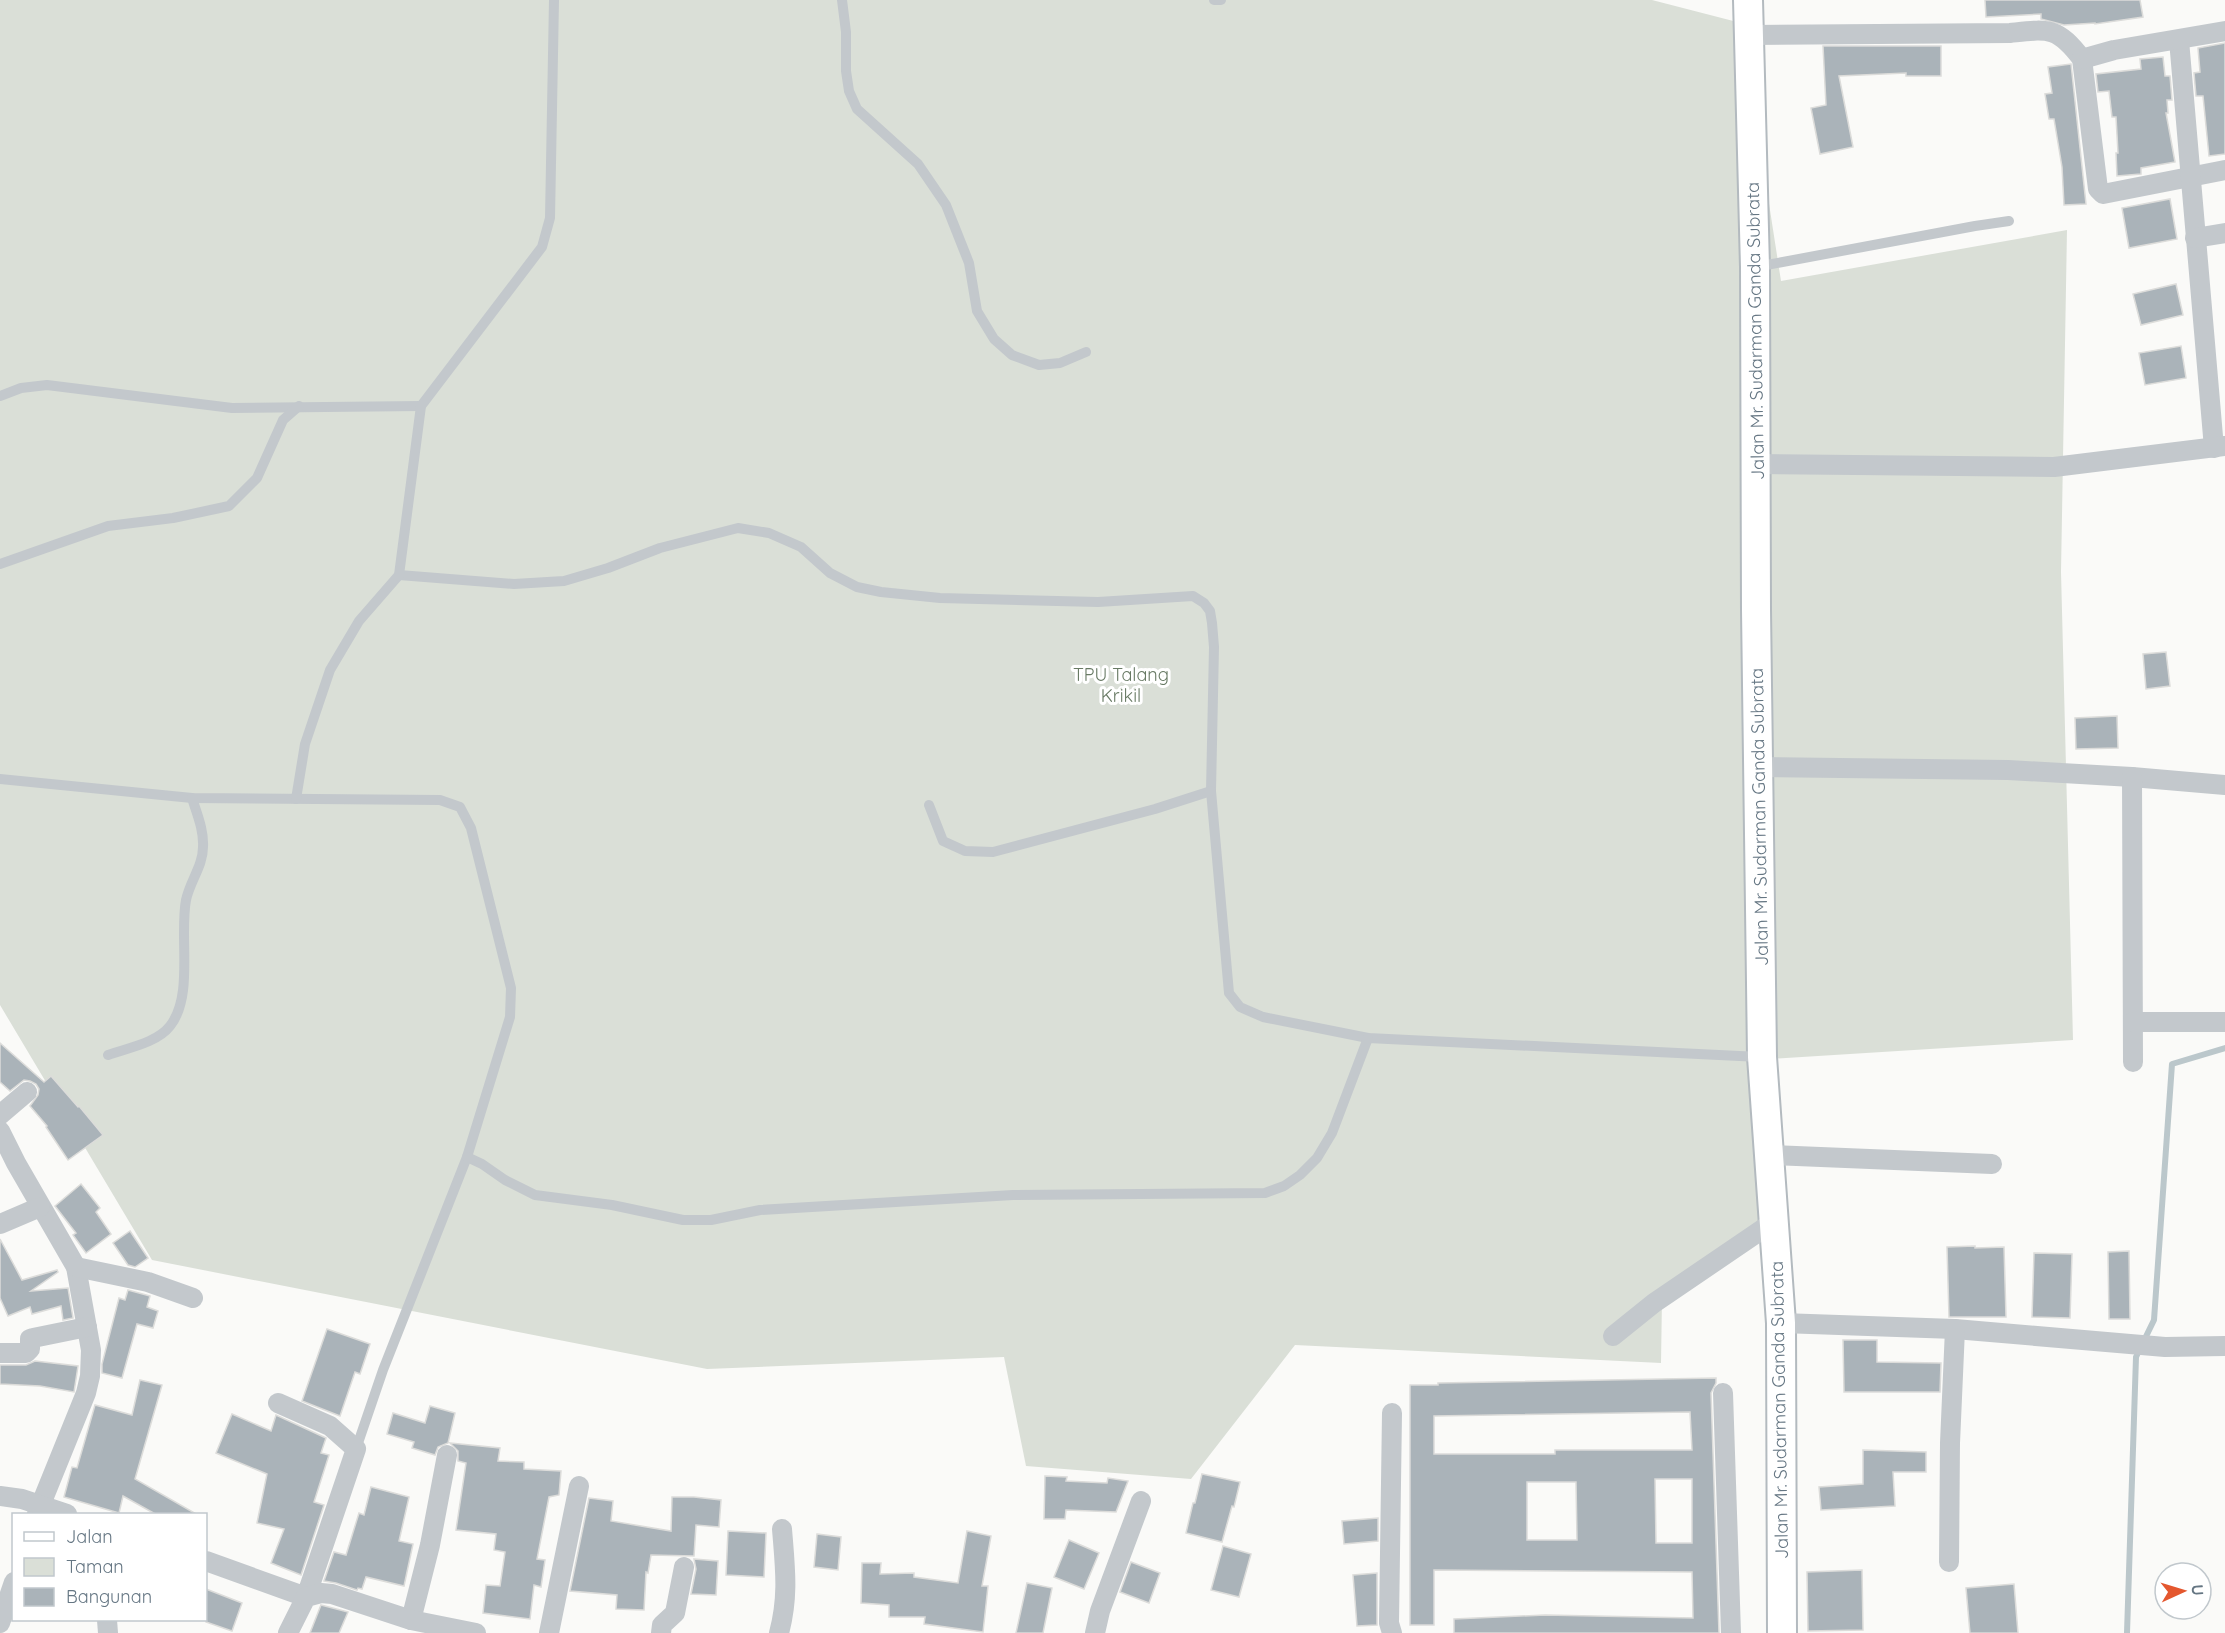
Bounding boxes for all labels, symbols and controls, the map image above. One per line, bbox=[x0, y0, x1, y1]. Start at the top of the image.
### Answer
street label: Jalan Mr. Sudarman Ganda Subrata bbox=[1741, 182, 1769, 480]
park label: TPU Talang Krikil bbox=[1073, 663, 1169, 707]
street label: Jalan Mr. Sudarman Ganda Subrata bbox=[1745, 668, 1773, 966]
street label: Jalan Mr. Sudarman Ganda Subrata bbox=[1765, 1261, 1793, 1559]
legend bbox=[12, 1513, 207, 1621]
text: Jalan bbox=[66, 1525, 113, 1548]
text: Taman bbox=[66, 1555, 124, 1578]
north arrow bbox=[2153, 1561, 2213, 1621]
text: U bbox=[2188, 1584, 2208, 1596]
text: Bangunan bbox=[66, 1585, 152, 1608]

